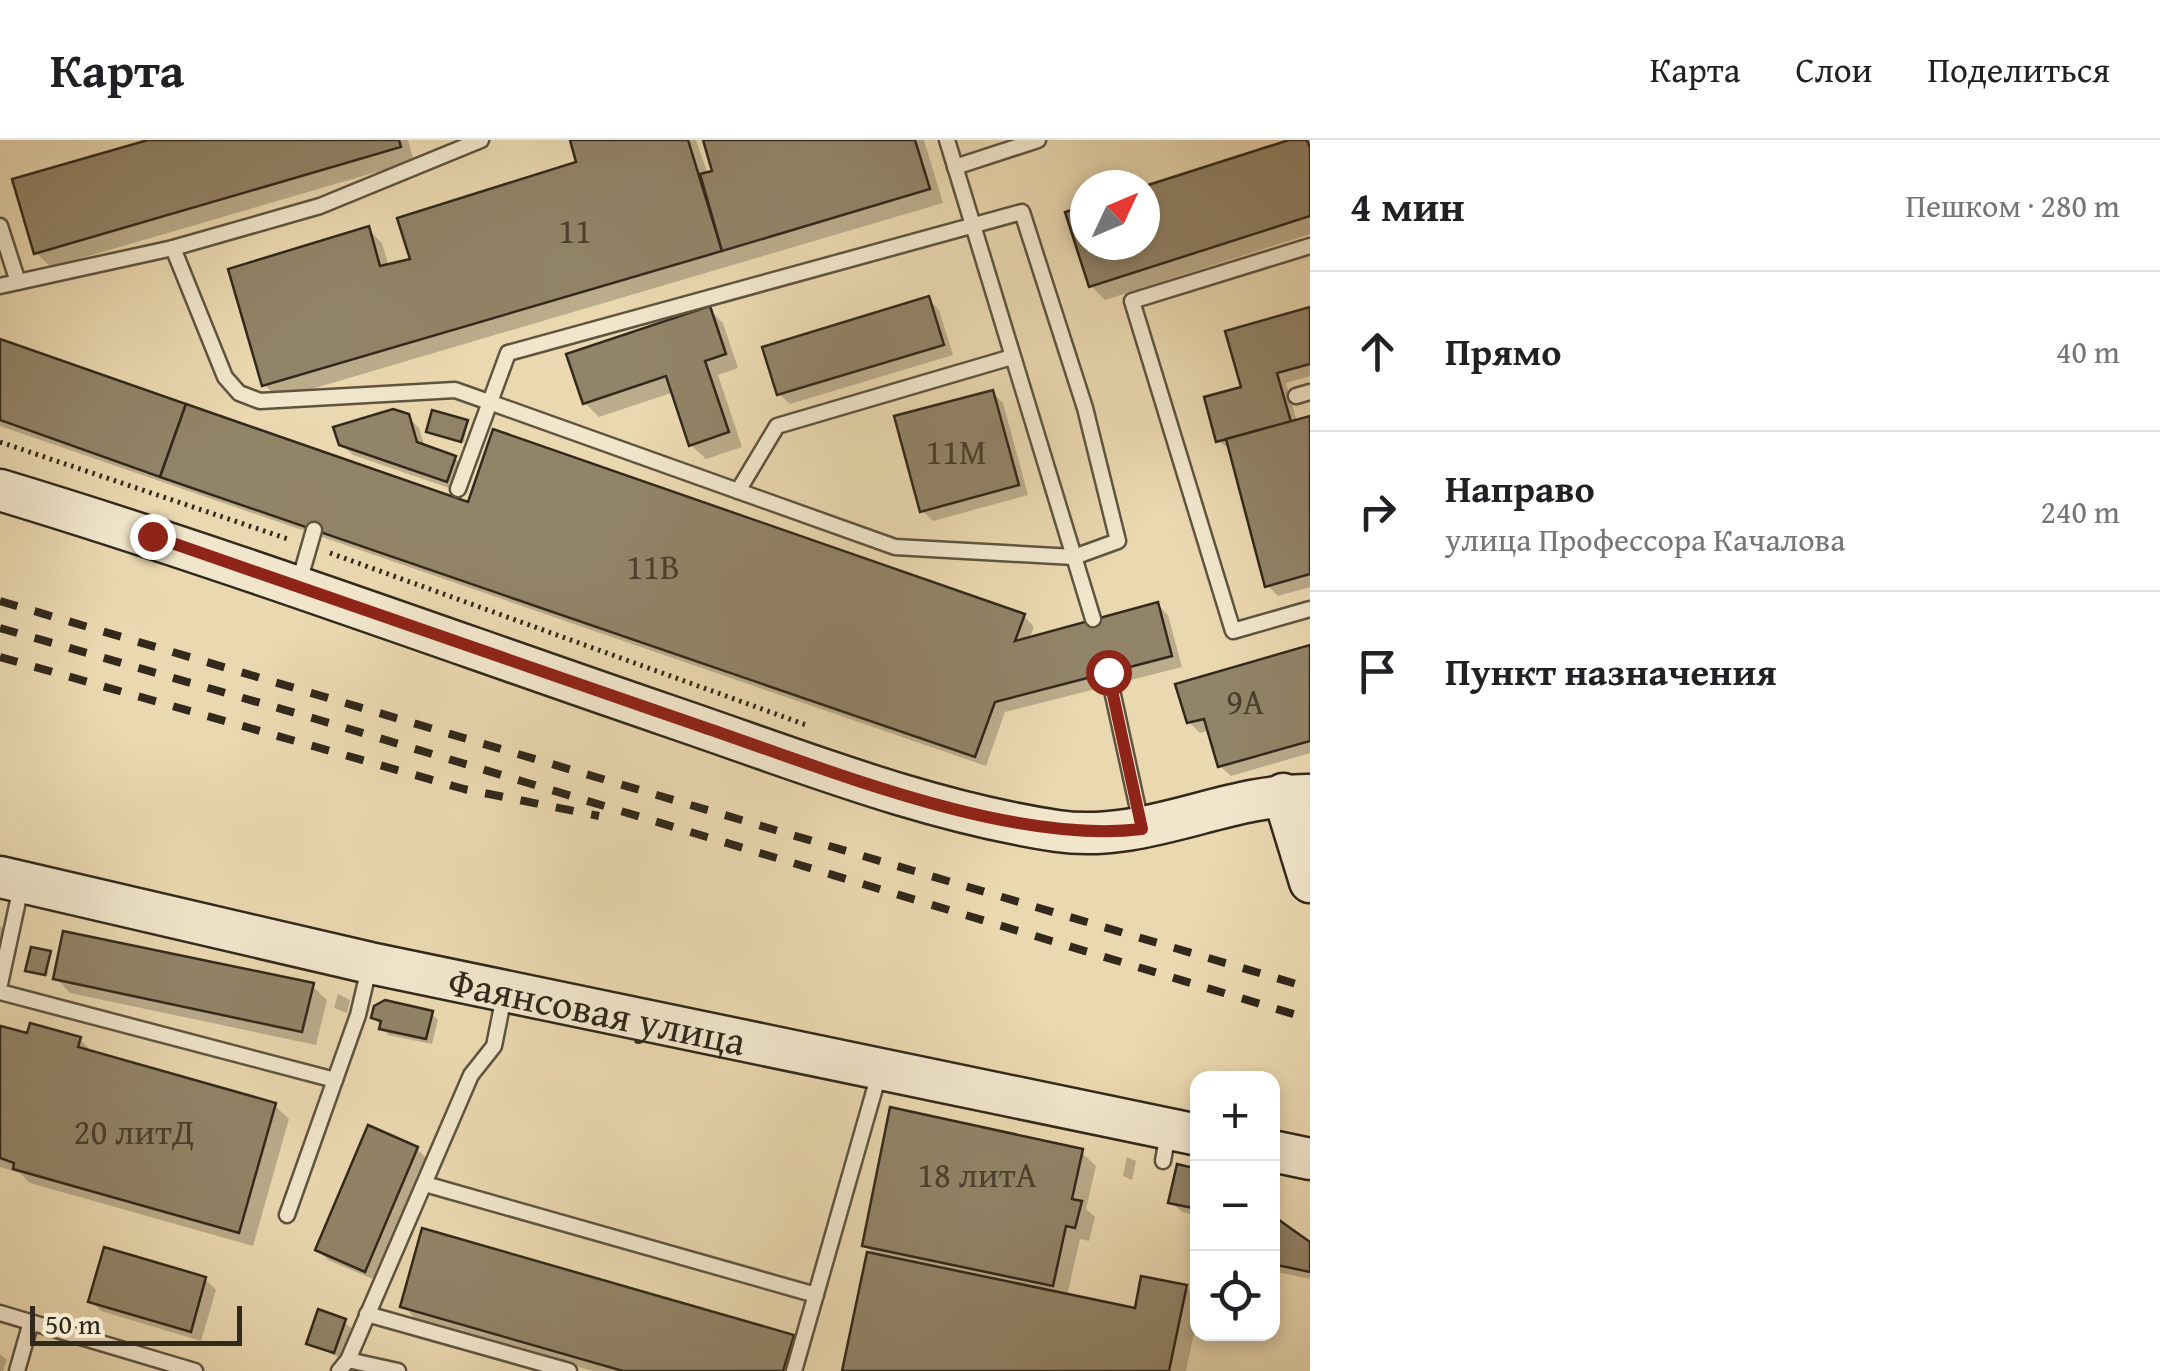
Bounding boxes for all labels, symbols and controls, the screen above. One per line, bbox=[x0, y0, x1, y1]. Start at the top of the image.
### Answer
text: Карта bbox=[50, 34, 184, 105]
text: Карта bbox=[1650, 44, 1740, 95]
text: Слои bbox=[1795, 44, 1872, 95]
text: Поделиться bbox=[1927, 44, 2110, 95]
north arrow bbox=[1070, 170, 1160, 260]
text: 4 мин bbox=[1350, 175, 1465, 236]
text: Пешком · 280 m bbox=[1905, 182, 2120, 229]
house number: 11 bbox=[558, 205, 592, 256]
text: Прямо bbox=[1445, 323, 1561, 379]
icon: ahead bbox=[1350, 324, 1405, 379]
text: 40 m bbox=[2056, 328, 2120, 375]
house number: 11М bbox=[925, 426, 987, 477]
text: Направо bbox=[1445, 460, 1595, 516]
icon: right bbox=[1350, 484, 1405, 539]
text: 240 m bbox=[2041, 488, 2120, 535]
route end bbox=[130, 514, 176, 560]
text: улица Профессора Качалова bbox=[1445, 516, 1845, 563]
house number: 11В bbox=[626, 541, 680, 592]
text: Пункт назначения bbox=[1445, 643, 1777, 699]
icon: arrive bbox=[1350, 644, 1405, 699]
route start bbox=[1086, 650, 1132, 696]
house number: 9А bbox=[1226, 676, 1264, 727]
street label: Фаянсовая улица bbox=[443, 951, 751, 1070]
map controls bbox=[1190, 1071, 1280, 1341]
button: + bbox=[1190, 1071, 1280, 1161]
house number: 20 литД bbox=[74, 1106, 194, 1157]
house number: 18 литА bbox=[917, 1149, 1037, 1200]
button: − bbox=[1190, 1161, 1280, 1251]
button: locate bbox=[1190, 1251, 1280, 1341]
scale bar bbox=[30, 1301, 242, 1346]
text: 50 m bbox=[45, 1303, 101, 1344]

